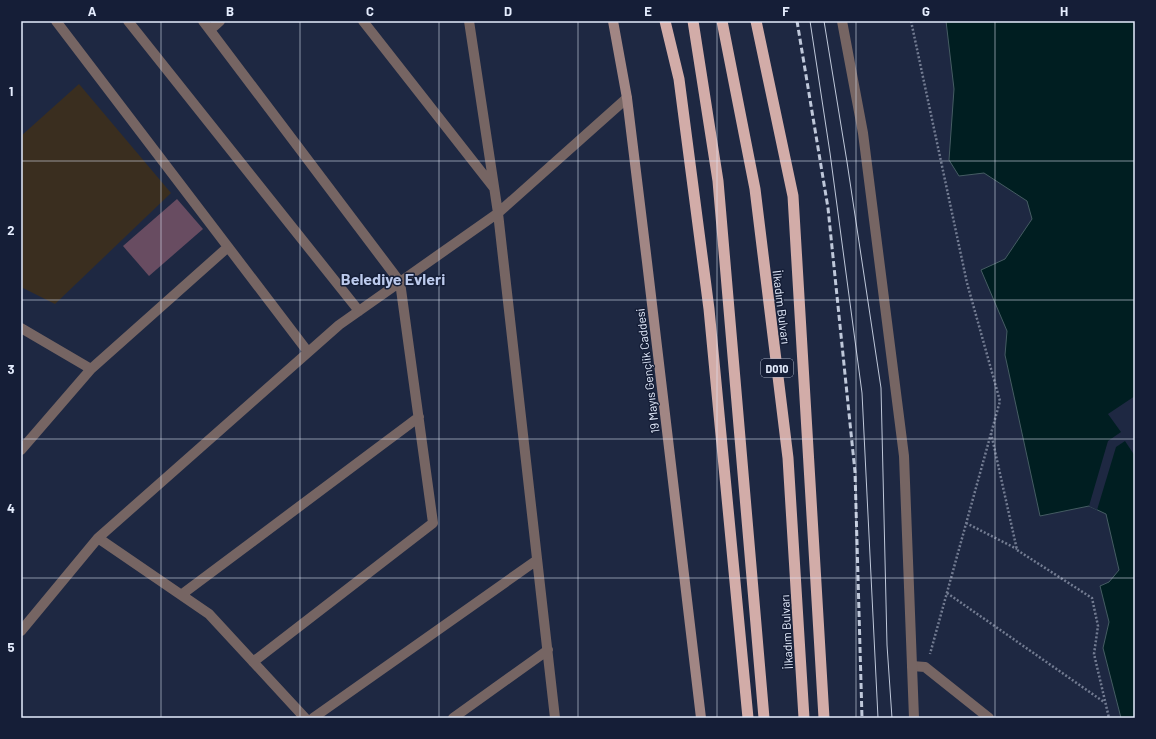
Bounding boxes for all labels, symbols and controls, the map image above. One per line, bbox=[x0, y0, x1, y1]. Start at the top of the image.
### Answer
text: A bbox=[88, 3, 97, 19]
text: B bbox=[226, 3, 234, 19]
text: C bbox=[366, 3, 374, 19]
text: D bbox=[504, 3, 512, 19]
text: E bbox=[644, 3, 652, 19]
text: F bbox=[782, 3, 790, 19]
text: G bbox=[922, 3, 930, 19]
text: H bbox=[1060, 3, 1068, 19]
text: 1 bbox=[9, 83, 13, 99]
text: 2 bbox=[7, 222, 15, 238]
district label: Belediye Evleri bbox=[341, 269, 445, 288]
street label: İlkadım Bulvarı bbox=[771, 269, 793, 345]
street label: 19 Mayıs Gençlik Caddesi bbox=[632, 308, 662, 434]
road number: D010 bbox=[761, 359, 793, 377]
text: 3 bbox=[7, 361, 15, 377]
text: 4 bbox=[7, 500, 15, 516]
street label: İlkadım Bulvarı bbox=[777, 594, 795, 670]
text: 5 bbox=[7, 639, 15, 655]

